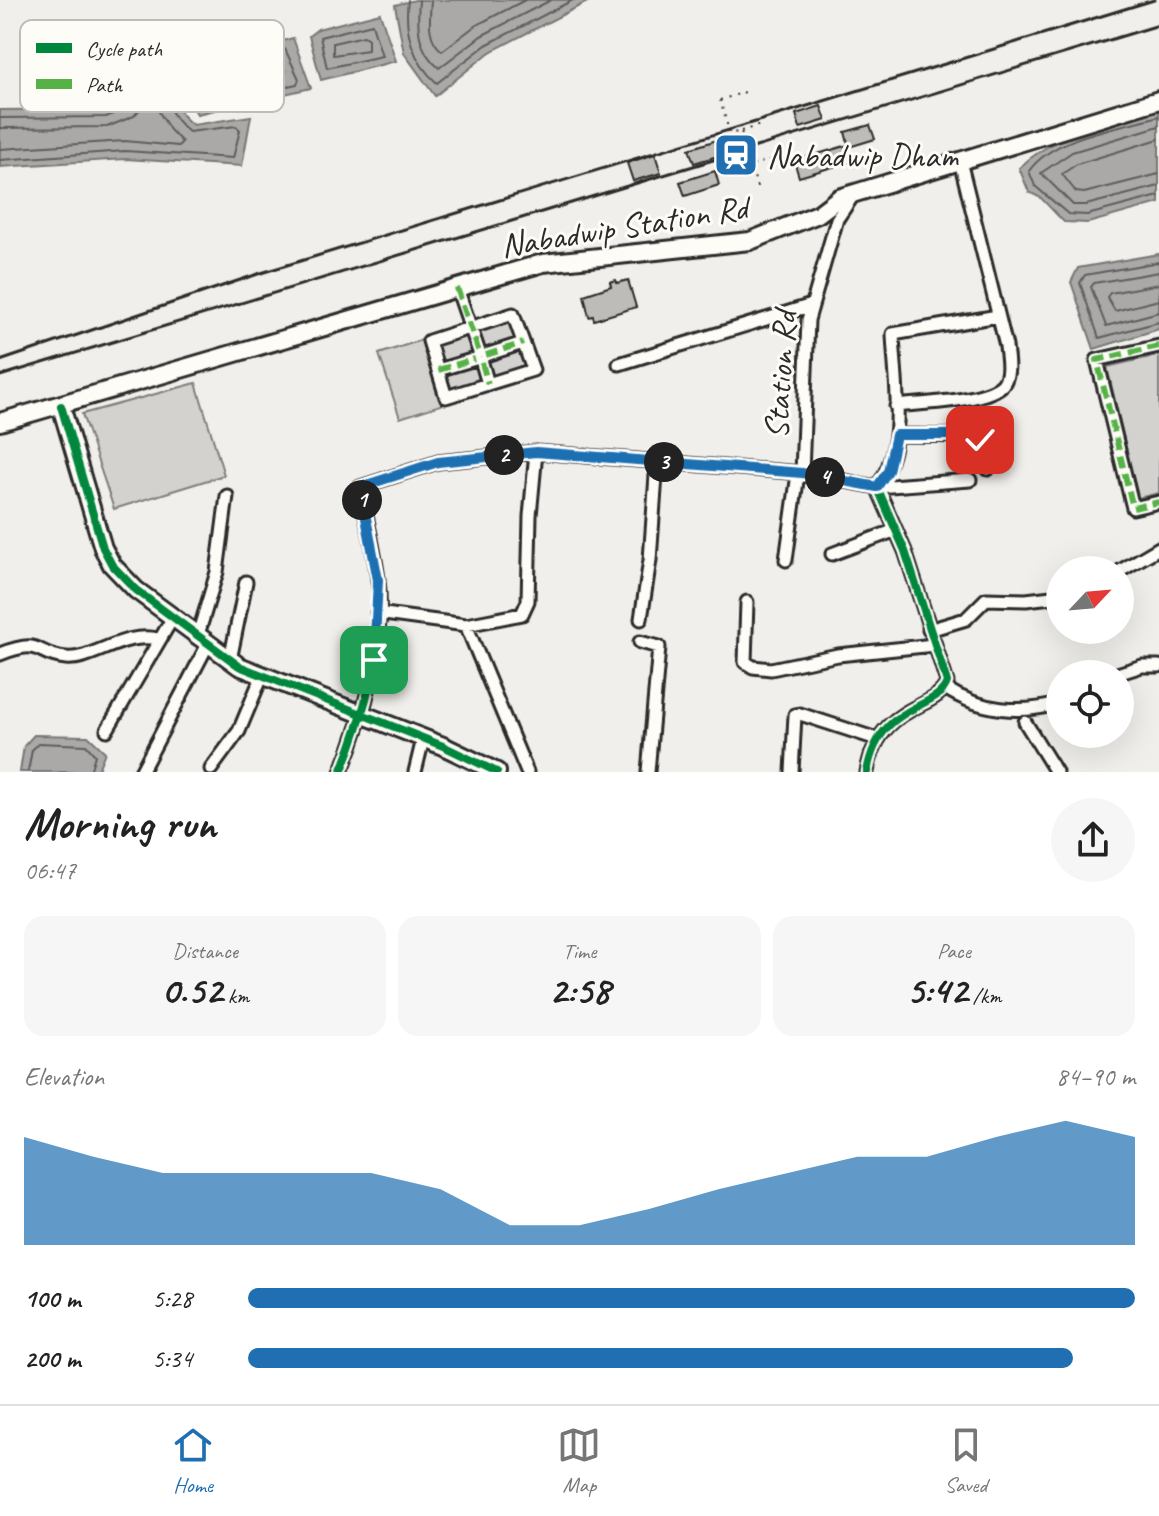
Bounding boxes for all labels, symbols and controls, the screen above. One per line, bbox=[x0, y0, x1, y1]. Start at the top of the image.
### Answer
legend bbox=[20, 20, 284, 112]
text: Cycle path bbox=[86, 35, 163, 63]
text: Path bbox=[86, 71, 123, 99]
station icon: Nabadwip Dham bbox=[712, 131, 760, 179]
place label: Nabadwip Dham bbox=[767, 134, 959, 177]
street label: Nabadwip Station Rd bbox=[498, 184, 756, 267]
street label: Station Rd bbox=[754, 305, 806, 440]
pin bbox=[946, 406, 1014, 474]
icon: check bbox=[958, 418, 1002, 462]
pin: 2 bbox=[484, 435, 524, 475]
text: 2 bbox=[499, 441, 509, 469]
pin: 3 bbox=[644, 442, 684, 482]
text: 3 bbox=[659, 448, 669, 476]
pin: 4 bbox=[805, 457, 845, 497]
text: 4 bbox=[820, 463, 830, 491]
pin: 1 bbox=[342, 480, 382, 520]
text: 1 bbox=[357, 486, 367, 514]
north arrow bbox=[1046, 556, 1134, 644]
map controls bbox=[1046, 556, 1134, 748]
pin bbox=[340, 626, 408, 694]
icon: arrive bbox=[352, 638, 396, 682]
button: locate bbox=[1046, 660, 1134, 748]
text: Morning run bbox=[24, 796, 216, 851]
button: share bbox=[1051, 798, 1135, 882]
text: 06:47 bbox=[24, 854, 76, 887]
text: Distance bbox=[172, 937, 238, 965]
text: Time bbox=[563, 937, 596, 965]
text: Pace bbox=[937, 937, 971, 965]
text: 0.52 bbox=[161, 965, 222, 1015]
text: 2:58 bbox=[549, 965, 610, 1015]
text: 5:42 bbox=[906, 965, 967, 1015]
text: km bbox=[222, 982, 249, 1010]
text: /km bbox=[967, 982, 1002, 1010]
text: Elevation bbox=[24, 1060, 104, 1093]
text: 84–90 m bbox=[1056, 1060, 1135, 1093]
text: 100 m bbox=[24, 1282, 80, 1315]
text: 5:28 bbox=[152, 1282, 192, 1315]
text: 200 m bbox=[24, 1342, 80, 1375]
text: 5:34 bbox=[152, 1342, 192, 1375]
tab: Home bbox=[171, 1423, 215, 1499]
tab: Map bbox=[557, 1423, 601, 1499]
tab: Saved bbox=[944, 1423, 988, 1499]

